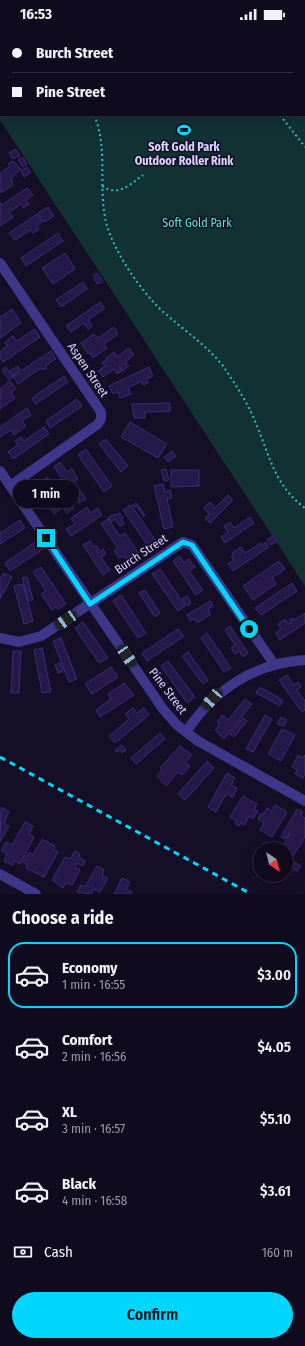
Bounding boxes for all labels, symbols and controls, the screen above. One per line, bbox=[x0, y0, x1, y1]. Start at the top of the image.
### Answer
text: 16:53 bbox=[20, 5, 52, 23]
text: Burch Street bbox=[36, 44, 113, 62]
text: Pine Street bbox=[36, 83, 105, 101]
sports icon: Soft Gold Park Outdoor Roller Rink bbox=[176, 122, 192, 138]
place label: Soft Gold Park Outdoor Roller Rink bbox=[135, 140, 234, 168]
park label: Soft Gold Park bbox=[162, 216, 232, 230]
street label: Aspen Street bbox=[65, 340, 111, 400]
callout: 1 min bbox=[13, 480, 79, 508]
text: 1 min bbox=[32, 486, 60, 501]
route end bbox=[37, 529, 55, 547]
street label: Burch Street bbox=[112, 531, 170, 577]
car bbox=[53, 608, 79, 632]
route start bbox=[240, 620, 258, 638]
car bbox=[115, 643, 139, 669]
street label: Pine Street bbox=[146, 665, 190, 717]
car bbox=[200, 686, 224, 712]
north arrow bbox=[253, 842, 293, 882]
map controls bbox=[253, 842, 293, 882]
text: Choose a ride bbox=[12, 907, 114, 929]
icon: car bbox=[14, 957, 50, 993]
text: Economy bbox=[62, 959, 117, 977]
text: $3.00 bbox=[257, 966, 291, 984]
text: 1 min · 16:55 bbox=[62, 977, 125, 992]
icon: car bbox=[14, 1029, 50, 1065]
text: Comfort bbox=[62, 1031, 113, 1049]
text: $4.05 bbox=[257, 1038, 291, 1056]
text: 2 min · 16:56 bbox=[62, 1049, 127, 1064]
icon: car bbox=[14, 1101, 50, 1137]
text: XL bbox=[62, 1103, 77, 1121]
text: $5.10 bbox=[260, 1110, 291, 1128]
text: 3 min · 16:57 bbox=[62, 1121, 125, 1136]
icon: car bbox=[14, 1173, 50, 1209]
text: Black bbox=[62, 1175, 96, 1193]
text: $3.61 bbox=[260, 1182, 291, 1200]
text: 4 min · 16:58 bbox=[62, 1193, 127, 1208]
icon: cash bbox=[12, 1241, 34, 1263]
text: Cash bbox=[44, 1243, 73, 1261]
text: 160 m bbox=[262, 1245, 293, 1260]
button: Confirm bbox=[12, 1292, 293, 1338]

